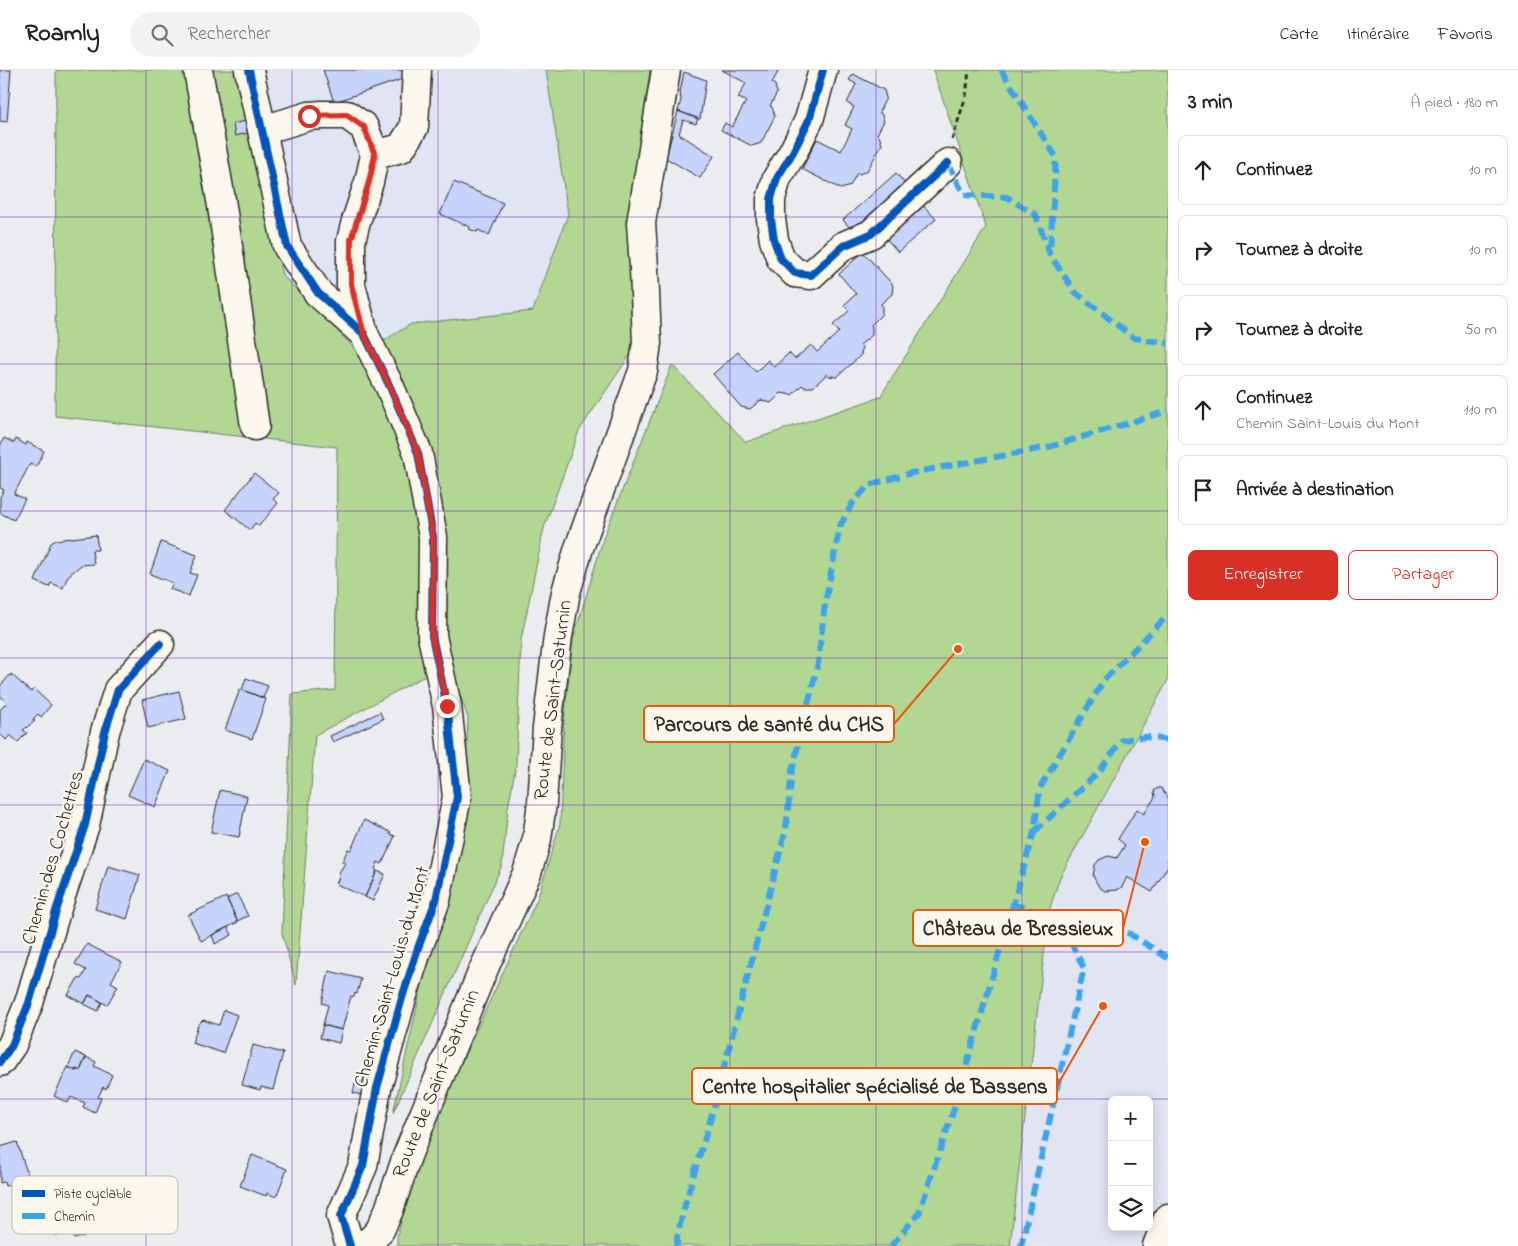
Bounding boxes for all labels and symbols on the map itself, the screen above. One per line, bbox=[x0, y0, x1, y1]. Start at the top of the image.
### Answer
route start bbox=[298, 105, 321, 128]
street label: Route de Saint-Saturnin bbox=[527, 598, 581, 802]
route end bbox=[436, 695, 459, 718]
callout: Parcours de santé du CHS bbox=[644, 706, 894, 742]
text: Parcours de santé du CHS bbox=[654, 711, 885, 741]
street label: Chemin des Cochettes bbox=[15, 767, 93, 949]
street label: Chemin Saint-Louis du Mont bbox=[347, 862, 439, 1091]
callout: Château de Bressieux bbox=[913, 910, 1123, 946]
text: Château de Bressieux bbox=[923, 915, 1113, 945]
street label: Route de Saint-Saturnin bbox=[386, 985, 488, 1183]
callout: Centre hospitalier spécialisé de Bassens bbox=[692, 1068, 1057, 1104]
text: Centre hospitalier spécialisé de Bassens bbox=[702, 1073, 1048, 1103]
legend bbox=[12, 1176, 178, 1234]
text: Piste cyclable bbox=[54, 1184, 132, 1206]
text: Chemin bbox=[54, 1207, 95, 1228]

